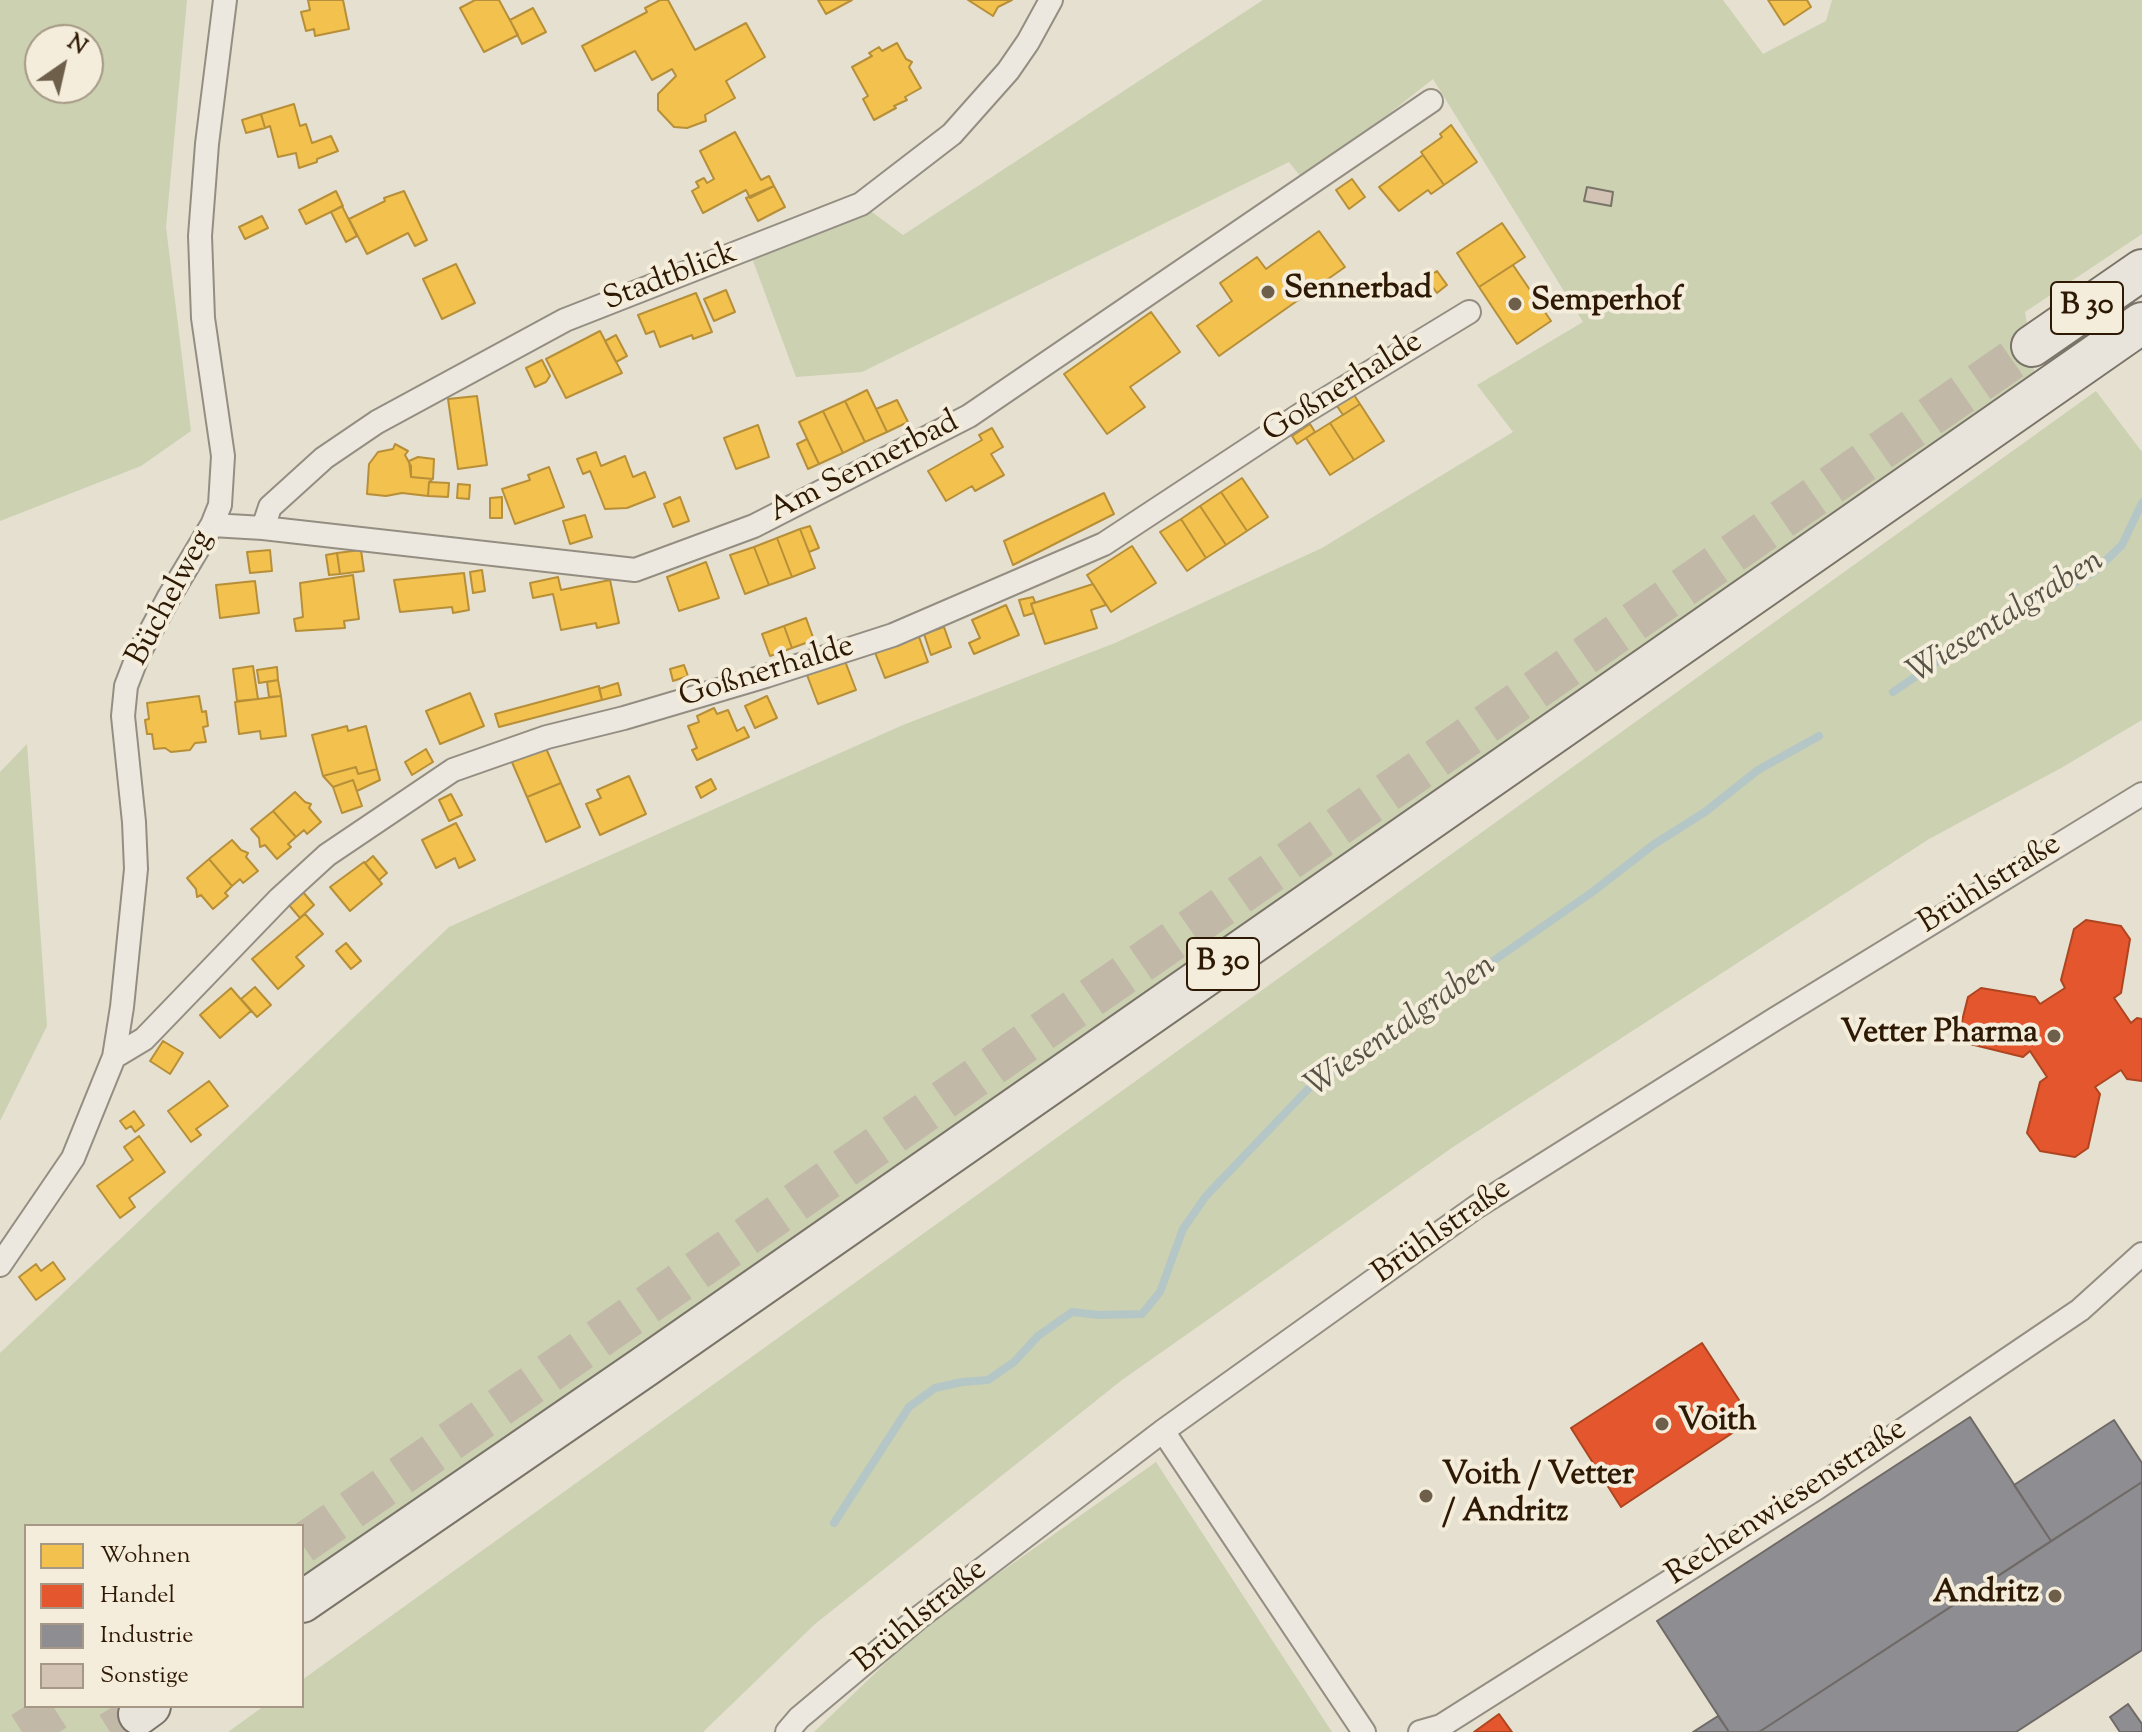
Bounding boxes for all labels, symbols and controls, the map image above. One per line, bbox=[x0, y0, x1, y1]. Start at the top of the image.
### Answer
north arrow bbox=[24, 24, 104, 104]
text: N bbox=[60, 28, 93, 64]
street label: Stadtblick bbox=[599, 236, 743, 322]
place label: Sennerbad bbox=[1284, 273, 1432, 311]
road number: B 30 bbox=[2051, 282, 2123, 334]
marker: Sennerbad bbox=[1259, 283, 1277, 301]
place label: Semperhof bbox=[1531, 285, 1683, 323]
marker: Semperhof bbox=[1506, 295, 1524, 313]
street label: Goßnerhalde bbox=[1257, 325, 1431, 453]
street label: Am Sennerbad bbox=[764, 405, 966, 533]
street label: Büchelweg bbox=[120, 525, 224, 673]
water label: Wiesentalgraben bbox=[1902, 543, 2112, 695]
street label: Goßnerhalde bbox=[675, 629, 859, 719]
street label: Brühlstraße bbox=[1913, 827, 2069, 945]
road number: B 30 bbox=[1187, 938, 1259, 990]
water label: Wiesentalgraben bbox=[1299, 947, 1505, 1109]
place label: Vetter Pharma bbox=[1841, 1017, 2038, 1055]
marker: Vetter Pharma bbox=[2045, 1027, 2063, 1045]
street label: Brühlstraße bbox=[1366, 1171, 1520, 1295]
place label: Voith bbox=[1678, 1405, 1757, 1443]
street label: Rechenwiesenstraße bbox=[1661, 1412, 1915, 1596]
marker: Voith bbox=[1653, 1415, 1671, 1433]
place label: Voith / Vetter / Andritz bbox=[1442, 1459, 1634, 1534]
marker: Voith / Vetter / Andritz bbox=[1417, 1487, 1435, 1505]
legend bbox=[24, 1524, 304, 1708]
text: Wohnen bbox=[100, 1539, 191, 1573]
street label: Brühlstraße bbox=[848, 1553, 996, 1683]
place label: Andritz bbox=[1933, 1577, 2039, 1615]
text: Handel bbox=[100, 1579, 175, 1613]
marker: Andritz bbox=[2046, 1587, 2064, 1605]
text: Industrie bbox=[100, 1619, 193, 1653]
text: Sonstige bbox=[100, 1659, 189, 1693]

